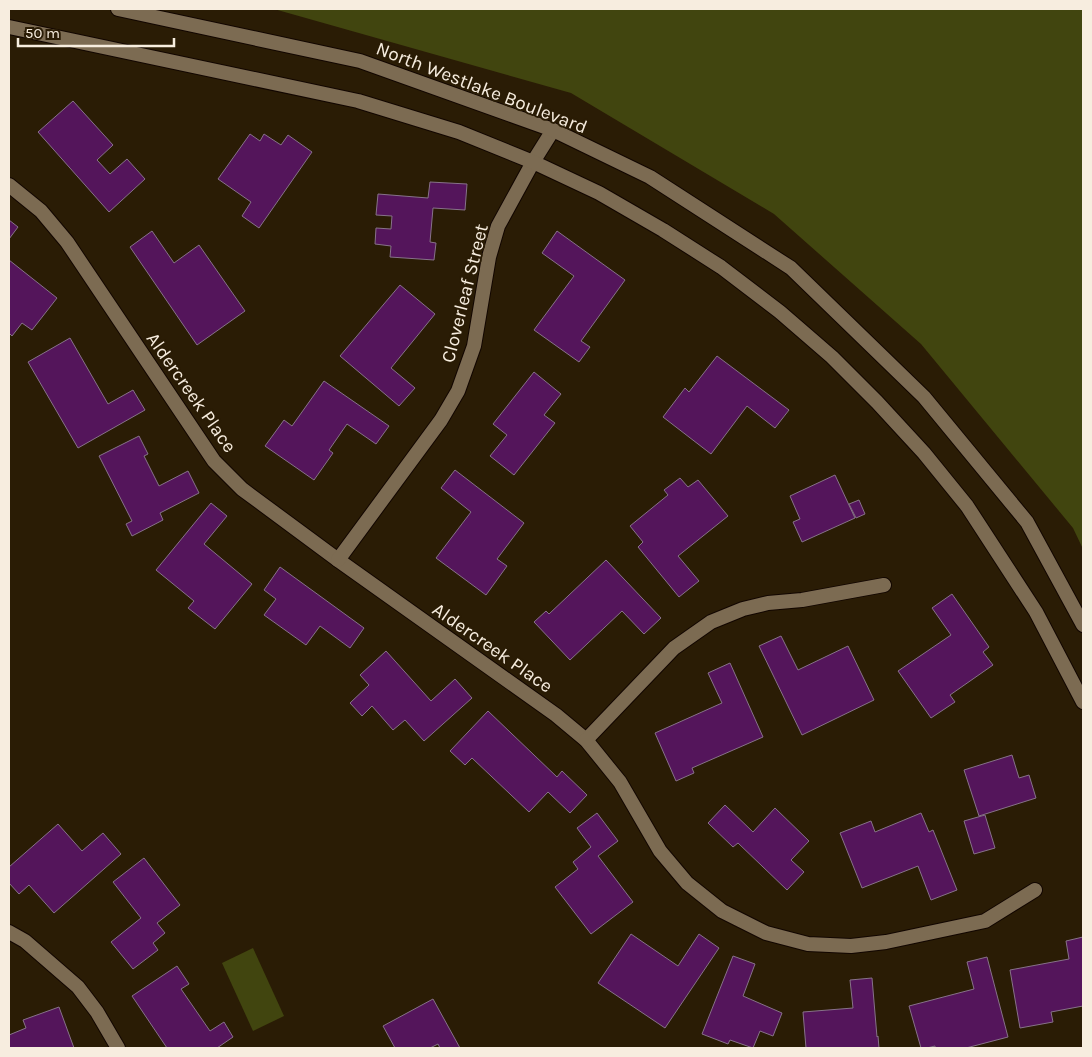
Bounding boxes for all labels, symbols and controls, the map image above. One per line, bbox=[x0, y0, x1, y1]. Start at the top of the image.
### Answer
scale bar bbox=[18, 15, 174, 47]
text: 50 m bbox=[25, 24, 60, 42]
street label: North Westlake Boulevard bbox=[373, 37, 590, 138]
street label: Cloverleaf Street bbox=[437, 222, 493, 365]
street label: Aldercreek Place bbox=[142, 328, 241, 457]
street label: Aldercreek Place bbox=[428, 598, 557, 697]

